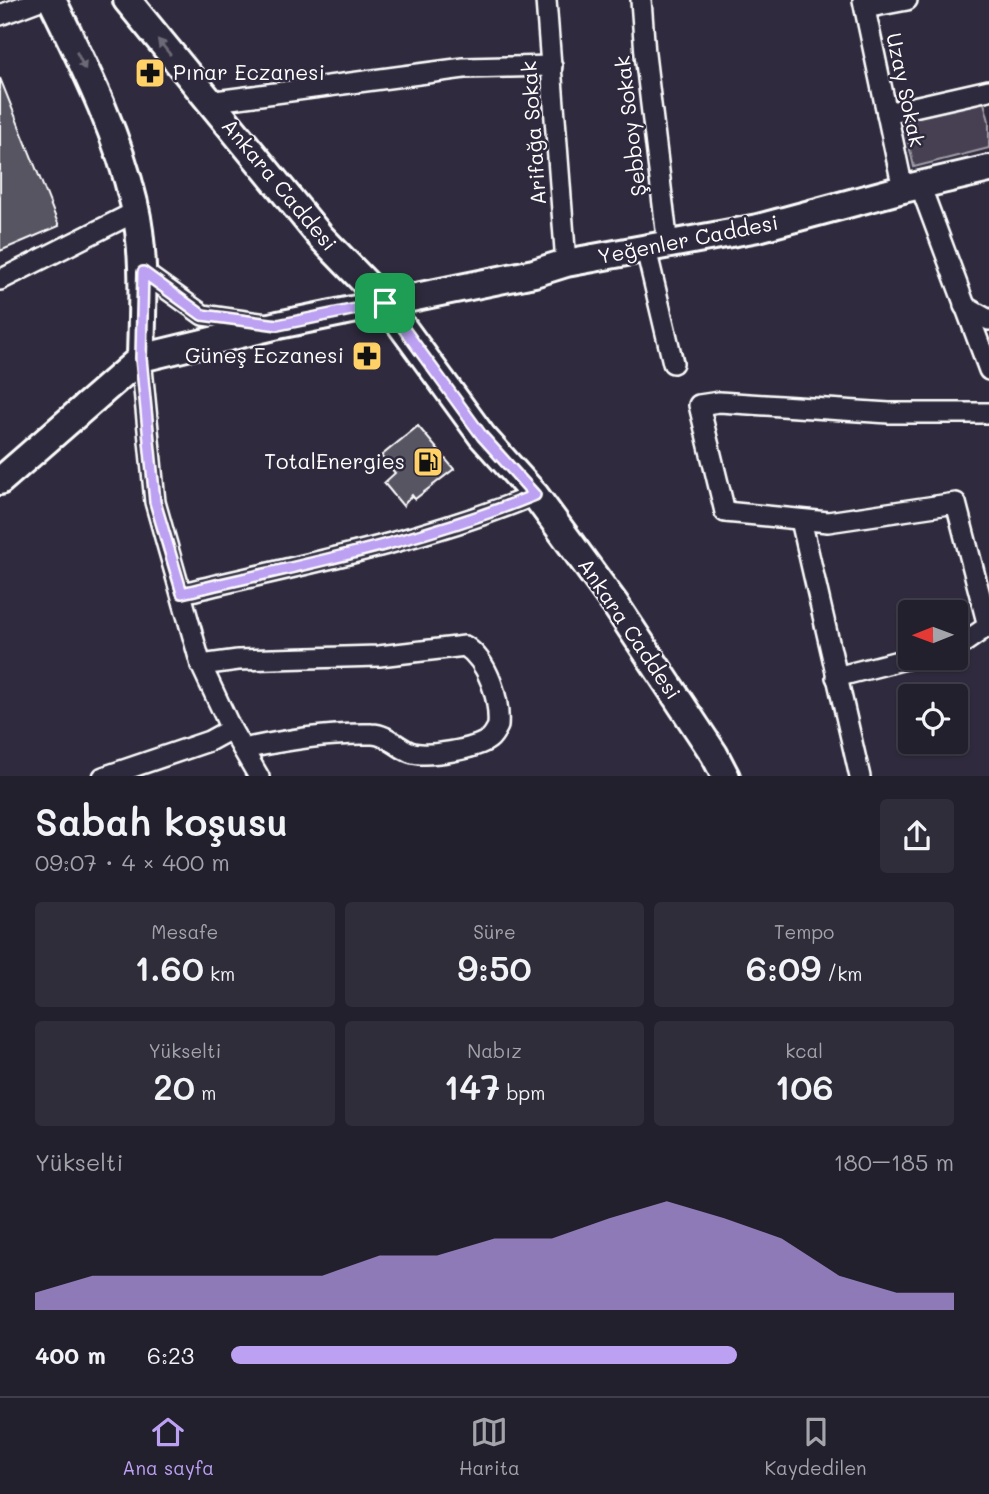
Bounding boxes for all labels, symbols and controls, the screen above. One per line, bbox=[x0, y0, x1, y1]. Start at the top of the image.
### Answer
street label: Uzay Sokak bbox=[881, 30, 932, 149]
one-way arrow bbox=[157, 38, 172, 56]
one-way arrow bbox=[76, 51, 87, 71]
street label: Şebboy Sokak bbox=[607, 54, 652, 198]
pharmacy icon: Pınar Eczanesi bbox=[133, 56, 167, 90]
place label: Pınar Eczanesi bbox=[173, 58, 325, 85]
street label: Arifağa Sokak bbox=[514, 60, 551, 206]
street label: Ankara Caddesi bbox=[217, 112, 344, 256]
street label: Yeğenler Caddesi bbox=[595, 208, 780, 269]
pin bbox=[355, 273, 415, 333]
icon: arrive bbox=[366, 284, 404, 322]
pharmacy icon: Güneş Eczanesi bbox=[350, 339, 384, 373]
place label: Güneş Eczanesi bbox=[185, 341, 344, 368]
fuel station icon: TotalEnergies bbox=[411, 445, 445, 479]
place label: TotalEnergies bbox=[264, 447, 405, 474]
street label: Ankara Caddesi bbox=[573, 552, 688, 704]
north arrow bbox=[898, 600, 968, 670]
map controls bbox=[898, 600, 968, 754]
button: locate bbox=[898, 684, 968, 754]
text: Sabah koşusu bbox=[35, 796, 288, 846]
button: share bbox=[880, 799, 954, 873]
text: 09:07 · 4 × 400 m bbox=[35, 847, 230, 877]
text: Mesafe bbox=[151, 919, 218, 944]
text: Süre bbox=[473, 919, 516, 944]
text: Tempo bbox=[774, 919, 834, 944]
text: 1.60 bbox=[134, 944, 204, 990]
text: 9:50 bbox=[457, 944, 532, 990]
text: 6:09 bbox=[746, 944, 821, 990]
text: km bbox=[204, 961, 235, 986]
text: /km bbox=[821, 961, 862, 986]
text: Yükselti bbox=[148, 1038, 221, 1063]
text: Nabız bbox=[467, 1038, 522, 1063]
text: kcal bbox=[785, 1038, 823, 1063]
text: 20 bbox=[153, 1063, 195, 1109]
text: 147 bbox=[444, 1063, 500, 1109]
text: 106 bbox=[775, 1063, 834, 1109]
text: m bbox=[195, 1080, 216, 1105]
text: bpm bbox=[500, 1080, 545, 1105]
text: Yükselti bbox=[35, 1147, 123, 1177]
text: 180–185 m bbox=[833, 1147, 954, 1177]
text: 400 m bbox=[35, 1340, 106, 1370]
text: 6:23 bbox=[147, 1340, 194, 1370]
tab: Ana sayfa bbox=[122, 1413, 214, 1480]
tab: Harita bbox=[459, 1413, 520, 1480]
tab: Kaydedilen bbox=[765, 1413, 867, 1480]

